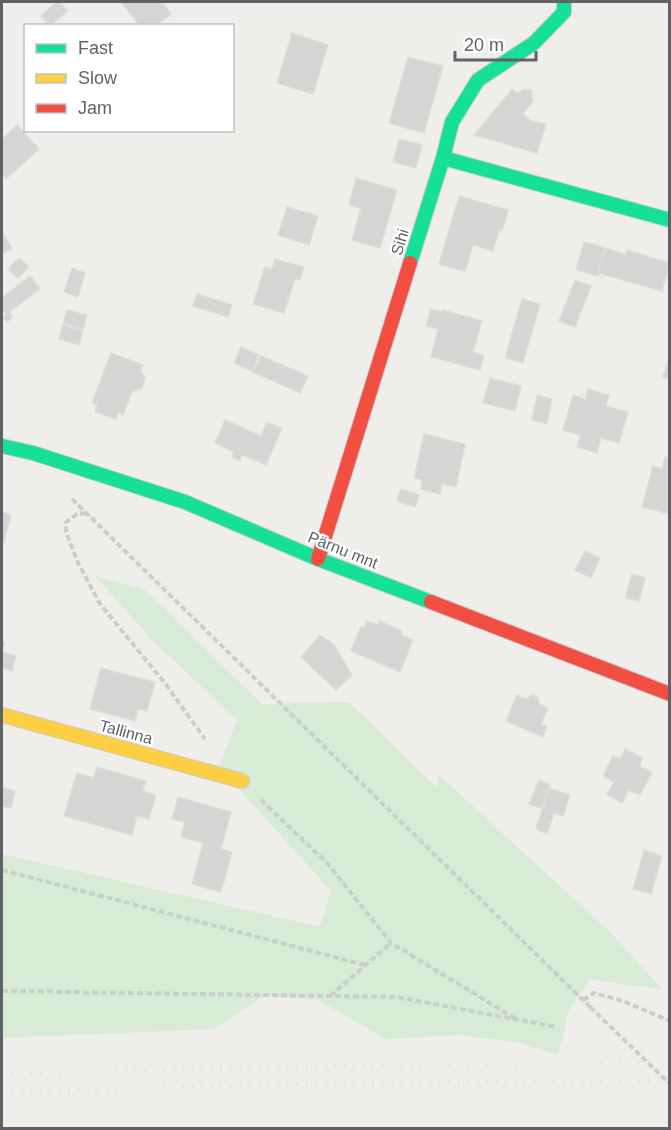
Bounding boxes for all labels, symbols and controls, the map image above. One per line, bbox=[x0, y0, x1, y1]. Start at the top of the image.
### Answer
legend bbox=[24, 24, 234, 132]
scale bar bbox=[455, 24, 536, 62]
text: 20 m bbox=[464, 35, 504, 55]
text: Fast bbox=[78, 38, 113, 58]
text: Slow bbox=[78, 68, 118, 88]
text: Jam bbox=[78, 98, 112, 118]
street label: Sihi bbox=[388, 227, 412, 257]
street label: Pärnu mnt bbox=[306, 528, 381, 572]
street label: Tallinna bbox=[98, 717, 154, 747]

